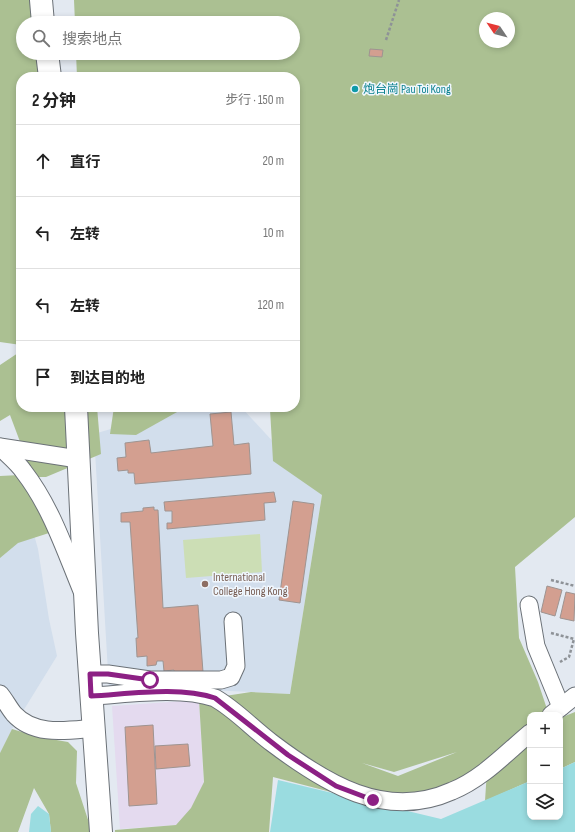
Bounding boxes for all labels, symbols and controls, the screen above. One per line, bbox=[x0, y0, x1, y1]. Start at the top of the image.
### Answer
north arrow bbox=[479, 12, 515, 48]
search box bbox=[16, 16, 300, 60]
icon: search bbox=[30, 27, 52, 49]
text: 搜索地点 bbox=[62, 30, 122, 49]
place label: 炮台崗 Pau Toi Kong bbox=[363, 82, 451, 97]
marker: 炮台崗 Pau Toi Kong bbox=[350, 84, 360, 94]
text: 2 分钟 bbox=[32, 91, 76, 111]
text: 步行 · 150 m bbox=[225, 92, 284, 108]
icon: ahead bbox=[32, 150, 54, 172]
text: 直行 bbox=[70, 153, 100, 172]
text: 20 m bbox=[262, 153, 284, 169]
icon: left bbox=[32, 222, 54, 244]
text: 左转 bbox=[70, 225, 100, 244]
text: 10 m bbox=[263, 225, 284, 241]
icon: left bbox=[32, 294, 54, 316]
text: 左转 bbox=[70, 297, 100, 316]
text: 120 m bbox=[258, 297, 284, 313]
icon: arrive bbox=[32, 366, 54, 388]
text: 到达目的地 bbox=[70, 369, 145, 388]
place label: International College Hong Kong bbox=[213, 570, 288, 599]
marker: International College Hong Kong bbox=[200, 579, 210, 589]
route start bbox=[141, 671, 159, 689]
map controls bbox=[527, 712, 563, 820]
button: + bbox=[527, 712, 563, 748]
button: − bbox=[527, 748, 563, 784]
button: layers bbox=[527, 784, 563, 820]
route end bbox=[364, 791, 382, 809]

